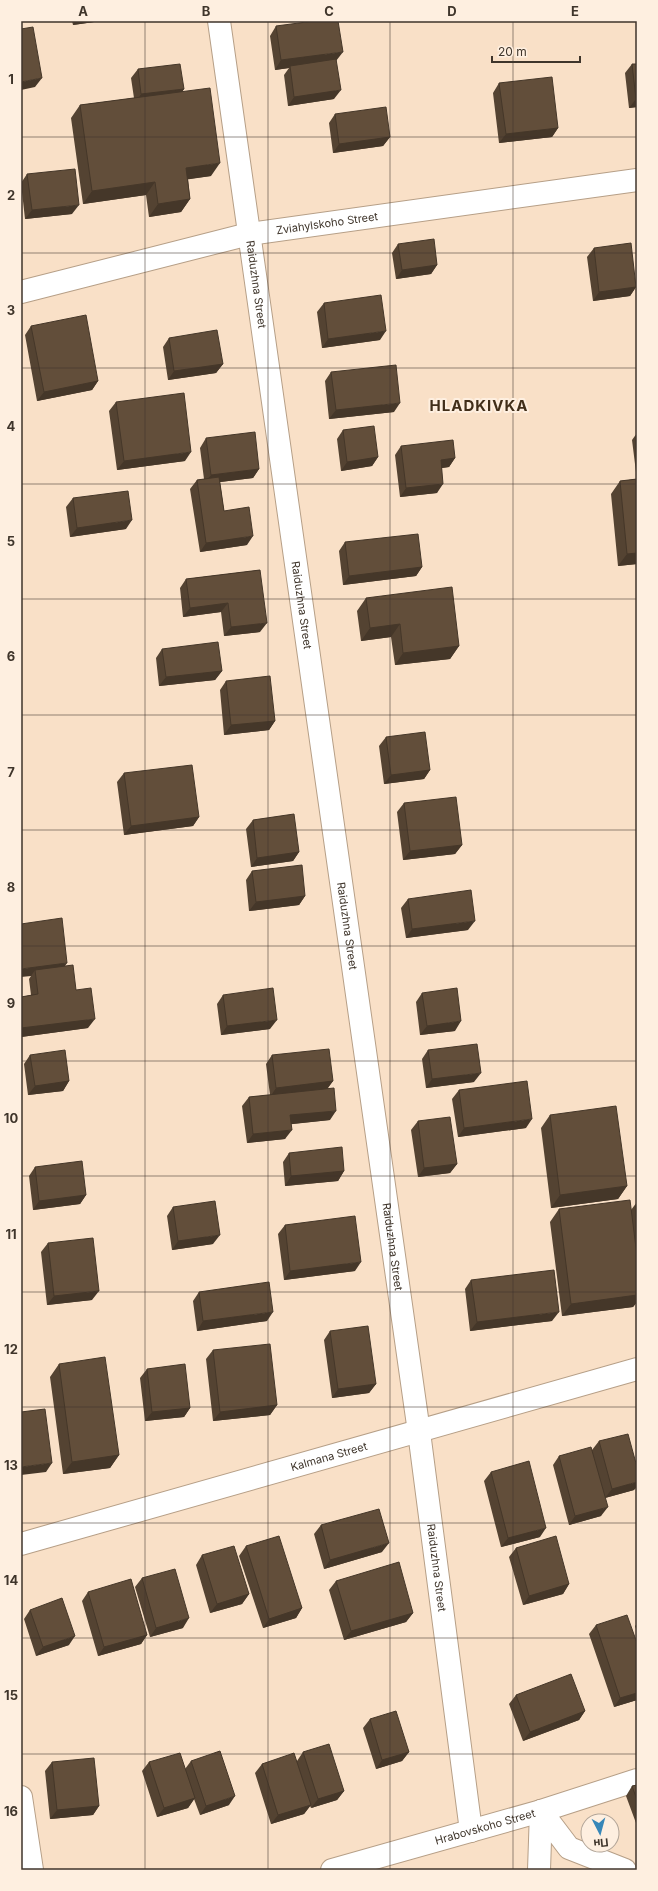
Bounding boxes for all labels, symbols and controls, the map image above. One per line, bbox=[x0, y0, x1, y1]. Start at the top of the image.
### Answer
text: A bbox=[78, 3, 88, 19]
text: B bbox=[202, 3, 211, 19]
text: C bbox=[324, 3, 334, 19]
text: D bbox=[447, 3, 457, 19]
text: E bbox=[571, 3, 579, 19]
scale bar bbox=[492, 38, 580, 64]
text: 20 m bbox=[498, 44, 527, 59]
text: 1 bbox=[8, 71, 14, 87]
text: 2 bbox=[7, 187, 15, 203]
street label: Zviahylskoho Street bbox=[275, 209, 379, 237]
street label: Raiduzhna Street bbox=[243, 240, 270, 330]
text: 3 bbox=[7, 302, 15, 318]
district label: HLADKIVKA bbox=[430, 396, 528, 415]
text: 4 bbox=[7, 418, 16, 434]
text: 5 bbox=[7, 533, 15, 549]
street label: Raiduzhna Street bbox=[289, 560, 315, 650]
text: 6 bbox=[7, 648, 15, 664]
text: 7 bbox=[7, 764, 15, 780]
text: 8 bbox=[7, 879, 15, 895]
street label: Raiduzhna Street bbox=[334, 881, 360, 971]
text: 9 bbox=[7, 995, 15, 1011]
text: 10 bbox=[4, 1110, 18, 1126]
street label: Raiduzhna Street bbox=[380, 1202, 406, 1292]
text: 11 bbox=[5, 1226, 17, 1242]
text: 12 bbox=[4, 1341, 18, 1357]
street label: Kalmana Street bbox=[289, 1439, 369, 1474]
text: 13 bbox=[4, 1457, 18, 1473]
street label: Raiduzhna Street bbox=[424, 1523, 449, 1613]
text: 14 bbox=[4, 1572, 18, 1588]
text: 15 bbox=[4, 1687, 18, 1703]
text: 16 bbox=[4, 1803, 18, 1819]
street label: Hrabovskoho Street bbox=[433, 1806, 537, 1848]
north arrow bbox=[580, 1813, 620, 1853]
text: Пн bbox=[593, 1835, 609, 1851]

